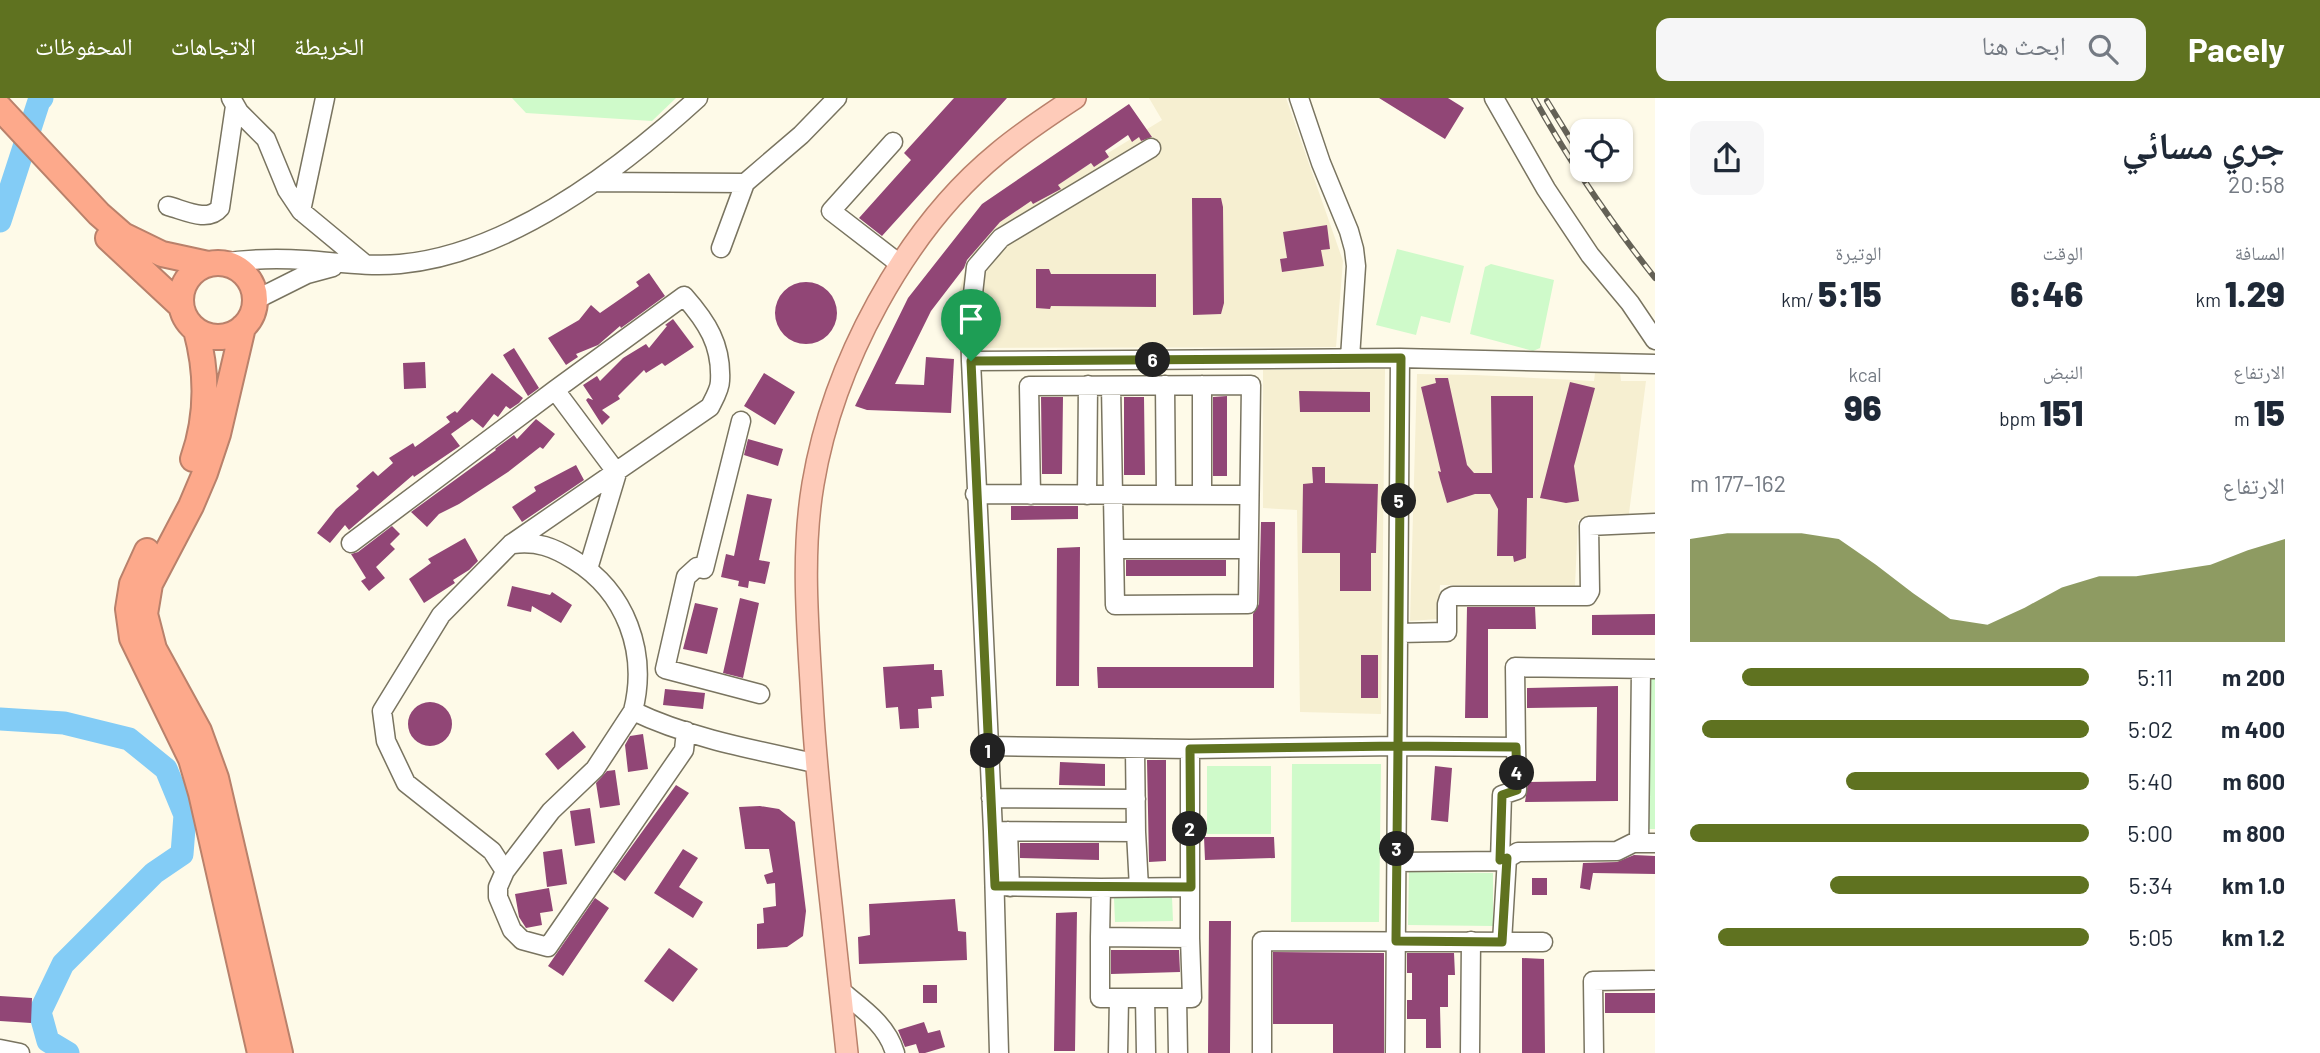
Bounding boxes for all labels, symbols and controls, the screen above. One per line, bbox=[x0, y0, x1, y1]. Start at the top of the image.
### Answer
search box bbox=[1656, 18, 2146, 81]
text: ابحث هنا bbox=[1981, 29, 2066, 60]
text: Pacely bbox=[2188, 29, 2285, 69]
icon: search bbox=[2084, 30, 2122, 68]
text: المحفوظات bbox=[35, 31, 133, 60]
text: الاتجاهات bbox=[171, 31, 256, 60]
text: الخريطة bbox=[294, 31, 365, 60]
map controls bbox=[1570, 119, 1633, 182]
button: locate bbox=[1570, 119, 1633, 182]
button: share bbox=[1690, 121, 1764, 195]
text: جري مسائي bbox=[2121, 121, 2285, 167]
text: 20:58 bbox=[2228, 170, 2285, 198]
text: الوتيرة bbox=[1835, 241, 1882, 264]
text: الوقت bbox=[2042, 241, 2083, 264]
text: المسافة bbox=[2235, 241, 2285, 264]
text: 5:15 bbox=[1818, 272, 1882, 314]
text: 6:46 bbox=[2010, 272, 2083, 314]
text: 1.29 bbox=[2225, 272, 2285, 314]
text: /km bbox=[1781, 288, 1818, 311]
text: km bbox=[2196, 288, 2225, 311]
pin bbox=[941, 289, 1001, 361]
icon: arrive bbox=[952, 300, 990, 338]
pin: 6 bbox=[1136, 342, 1170, 378]
text: 6 bbox=[1147, 348, 1158, 371]
text: النبض bbox=[2043, 360, 2083, 383]
text: الارتفاع bbox=[2233, 360, 2285, 383]
text: kcal bbox=[1849, 363, 1882, 386]
text: 96 bbox=[1844, 386, 1882, 428]
text: 151 bbox=[2040, 391, 2083, 433]
text: 15 bbox=[2253, 391, 2285, 433]
text: bpm bbox=[1999, 407, 2040, 430]
text: m bbox=[2234, 407, 2253, 430]
text: 162–177 m bbox=[1690, 469, 1786, 497]
text: الارتفاع bbox=[2222, 471, 2285, 499]
pin: 5 bbox=[1382, 484, 1416, 518]
text: 5 bbox=[1393, 489, 1404, 512]
text: 5:11 bbox=[2137, 663, 2173, 691]
text: 200 m bbox=[2222, 663, 2285, 691]
text: 5:02 bbox=[2128, 715, 2173, 743]
text: 400 m bbox=[2221, 715, 2285, 743]
pin: 1 bbox=[970, 734, 1006, 768]
text: 1 bbox=[984, 739, 991, 762]
pin: 4 bbox=[1500, 756, 1534, 790]
text: 4 bbox=[1511, 761, 1522, 784]
text: 5:40 bbox=[2128, 767, 2173, 795]
text: 600 m bbox=[2223, 767, 2285, 795]
pin: 2 bbox=[1172, 812, 1208, 846]
text: 2 bbox=[1184, 817, 1195, 840]
text: 5:00 bbox=[2127, 819, 2173, 847]
text: 800 m bbox=[2223, 819, 2285, 847]
pin: 3 bbox=[1380, 832, 1414, 866]
text: 3 bbox=[1391, 837, 1402, 860]
text: 5:34 bbox=[2129, 871, 2173, 899]
text: 1.0 km bbox=[2222, 871, 2285, 899]
text: 5:05 bbox=[2129, 923, 2173, 951]
text: 1.2 km bbox=[2222, 923, 2285, 951]

